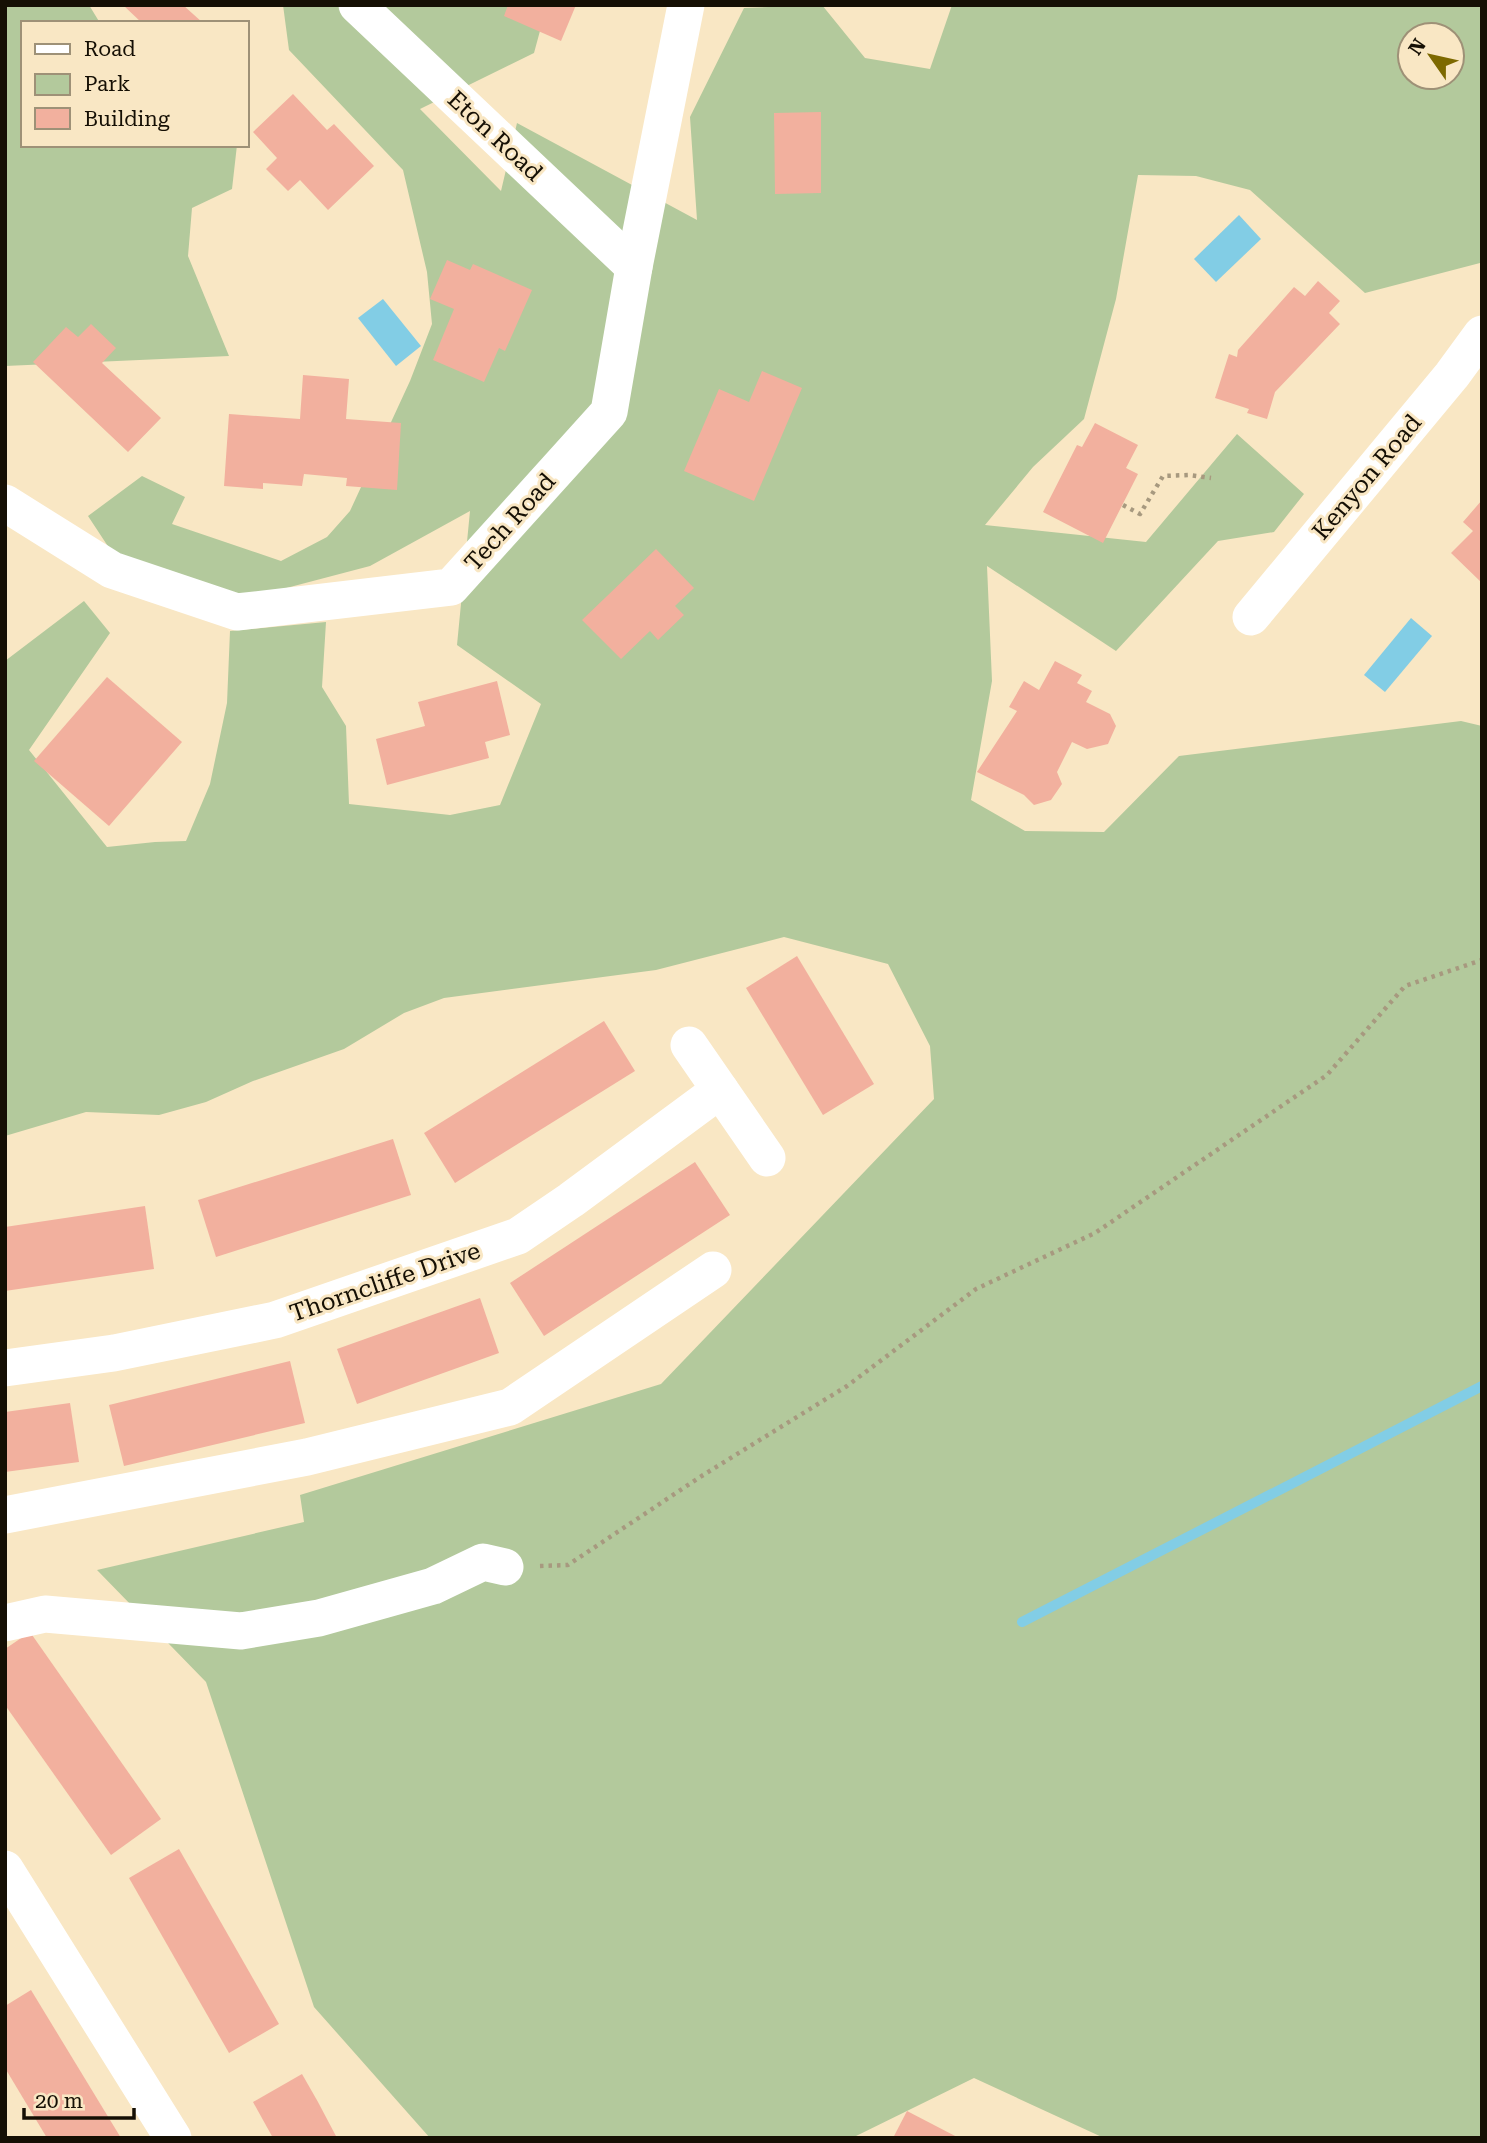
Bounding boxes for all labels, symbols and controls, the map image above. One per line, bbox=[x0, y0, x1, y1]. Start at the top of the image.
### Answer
legend bbox=[21, 21, 248, 147]
north arrow bbox=[1396, 21, 1466, 91]
text: N bbox=[1404, 34, 1431, 59]
text: Road bbox=[84, 37, 136, 61]
text: Park bbox=[84, 72, 130, 96]
street label: Eton Road bbox=[442, 85, 548, 187]
text: Building bbox=[84, 107, 170, 131]
street label: Kenyon Road bbox=[1307, 409, 1427, 545]
street label: Tech Road bbox=[459, 467, 561, 577]
street label: Thorncliffe Drive bbox=[286, 1236, 484, 1328]
scale bar bbox=[24, 2076, 135, 2120]
text: 20 m bbox=[35, 2089, 83, 2113]

